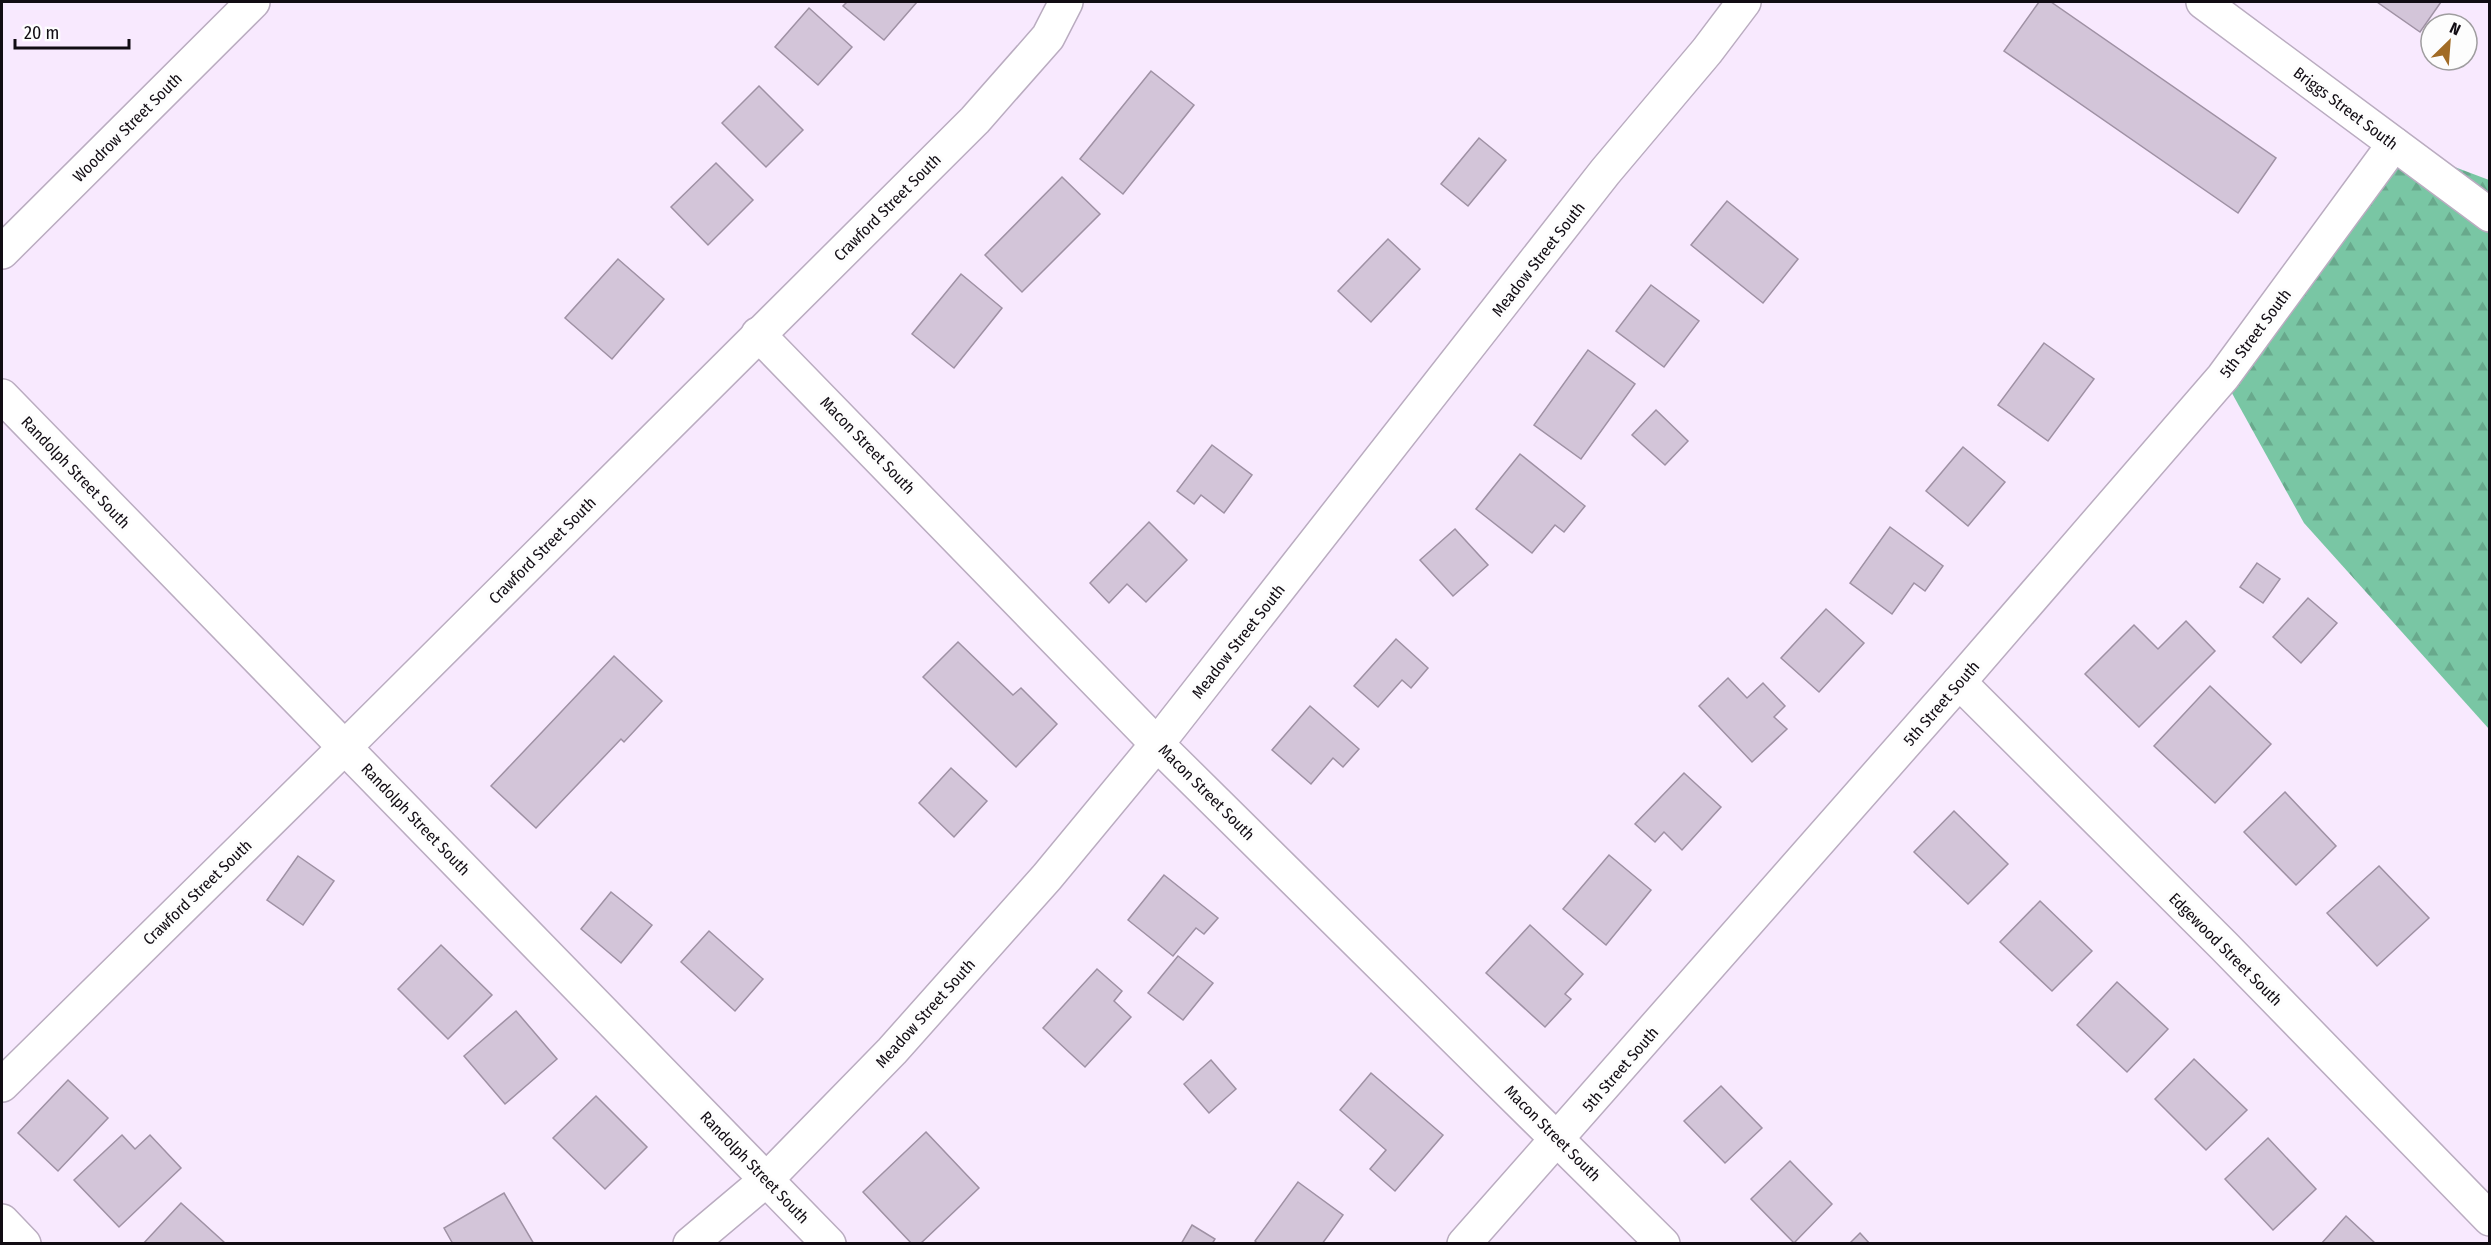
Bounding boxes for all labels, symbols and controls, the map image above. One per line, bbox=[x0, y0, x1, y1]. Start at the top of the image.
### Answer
scale bar bbox=[15, 12, 129, 50]
north arrow bbox=[2419, 12, 2479, 72]
text: N bbox=[2447, 18, 2463, 39]
text: 20 m bbox=[24, 22, 59, 44]
street label: Briggs Street South bbox=[2290, 63, 2401, 154]
street label: Woodrow Street South bbox=[69, 69, 186, 186]
street label: Crawford Street South bbox=[830, 150, 945, 265]
street label: Meadow Street South bbox=[1488, 198, 1589, 320]
street label: 5th Street South bbox=[2216, 285, 2295, 381]
street label: Macon Street South bbox=[816, 393, 919, 498]
street label: Randolph Street South bbox=[17, 412, 134, 532]
street label: Crawford Street South bbox=[485, 493, 600, 608]
street label: Meadow Street South bbox=[1188, 580, 1289, 702]
street label: 5th Street South bbox=[1899, 657, 1983, 750]
street label: Macon Street South bbox=[1155, 740, 1259, 844]
street label: Randolph Street South bbox=[357, 759, 474, 879]
street label: Crawford Street South bbox=[139, 836, 256, 949]
street label: Edgewood Street South bbox=[2165, 889, 2286, 1010]
street label: Meadow Street South bbox=[872, 955, 979, 1072]
street label: 5th Street South bbox=[1578, 1023, 1662, 1116]
street label: Macon Street South bbox=[1501, 1081, 1605, 1185]
street label: Randolph Street South bbox=[696, 1107, 813, 1227]

